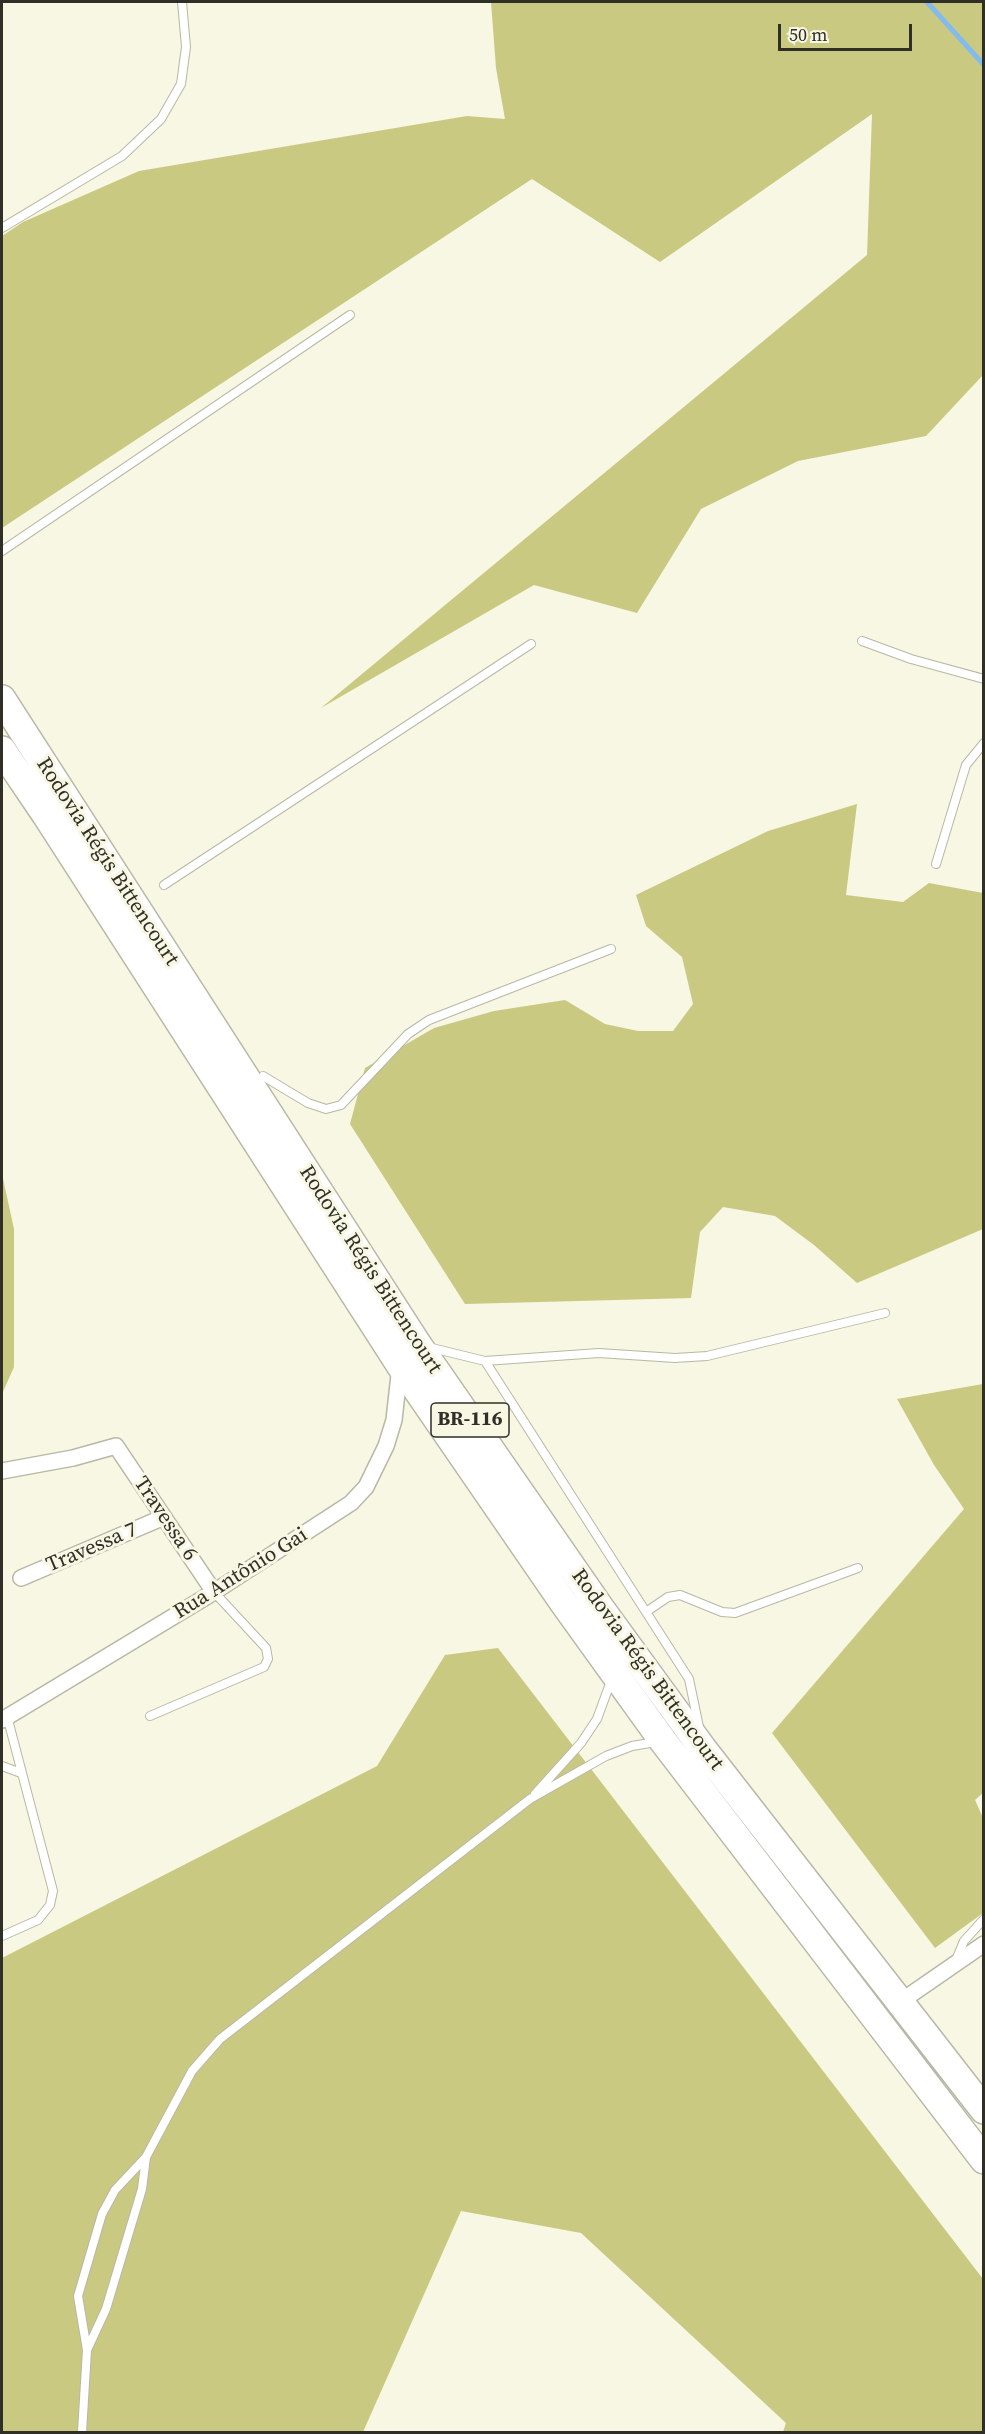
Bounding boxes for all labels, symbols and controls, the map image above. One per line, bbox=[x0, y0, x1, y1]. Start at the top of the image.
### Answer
scale bar bbox=[781, 12, 914, 50]
text: 50 m bbox=[789, 22, 827, 47]
street label: Rodovia Régis Bittencourt bbox=[30, 753, 184, 971]
street label: Rodovia Régis Bittencourt bbox=[293, 1161, 447, 1379]
road number: BR-116 bbox=[431, 1403, 509, 1437]
street label: Travessa 6 bbox=[128, 1472, 202, 1566]
street label: Travessa 7 bbox=[43, 1518, 141, 1578]
street label: Rua Antônio Gai bbox=[170, 1523, 312, 1625]
street label: Rodovia Régis Bittencourt bbox=[565, 1564, 729, 1776]

